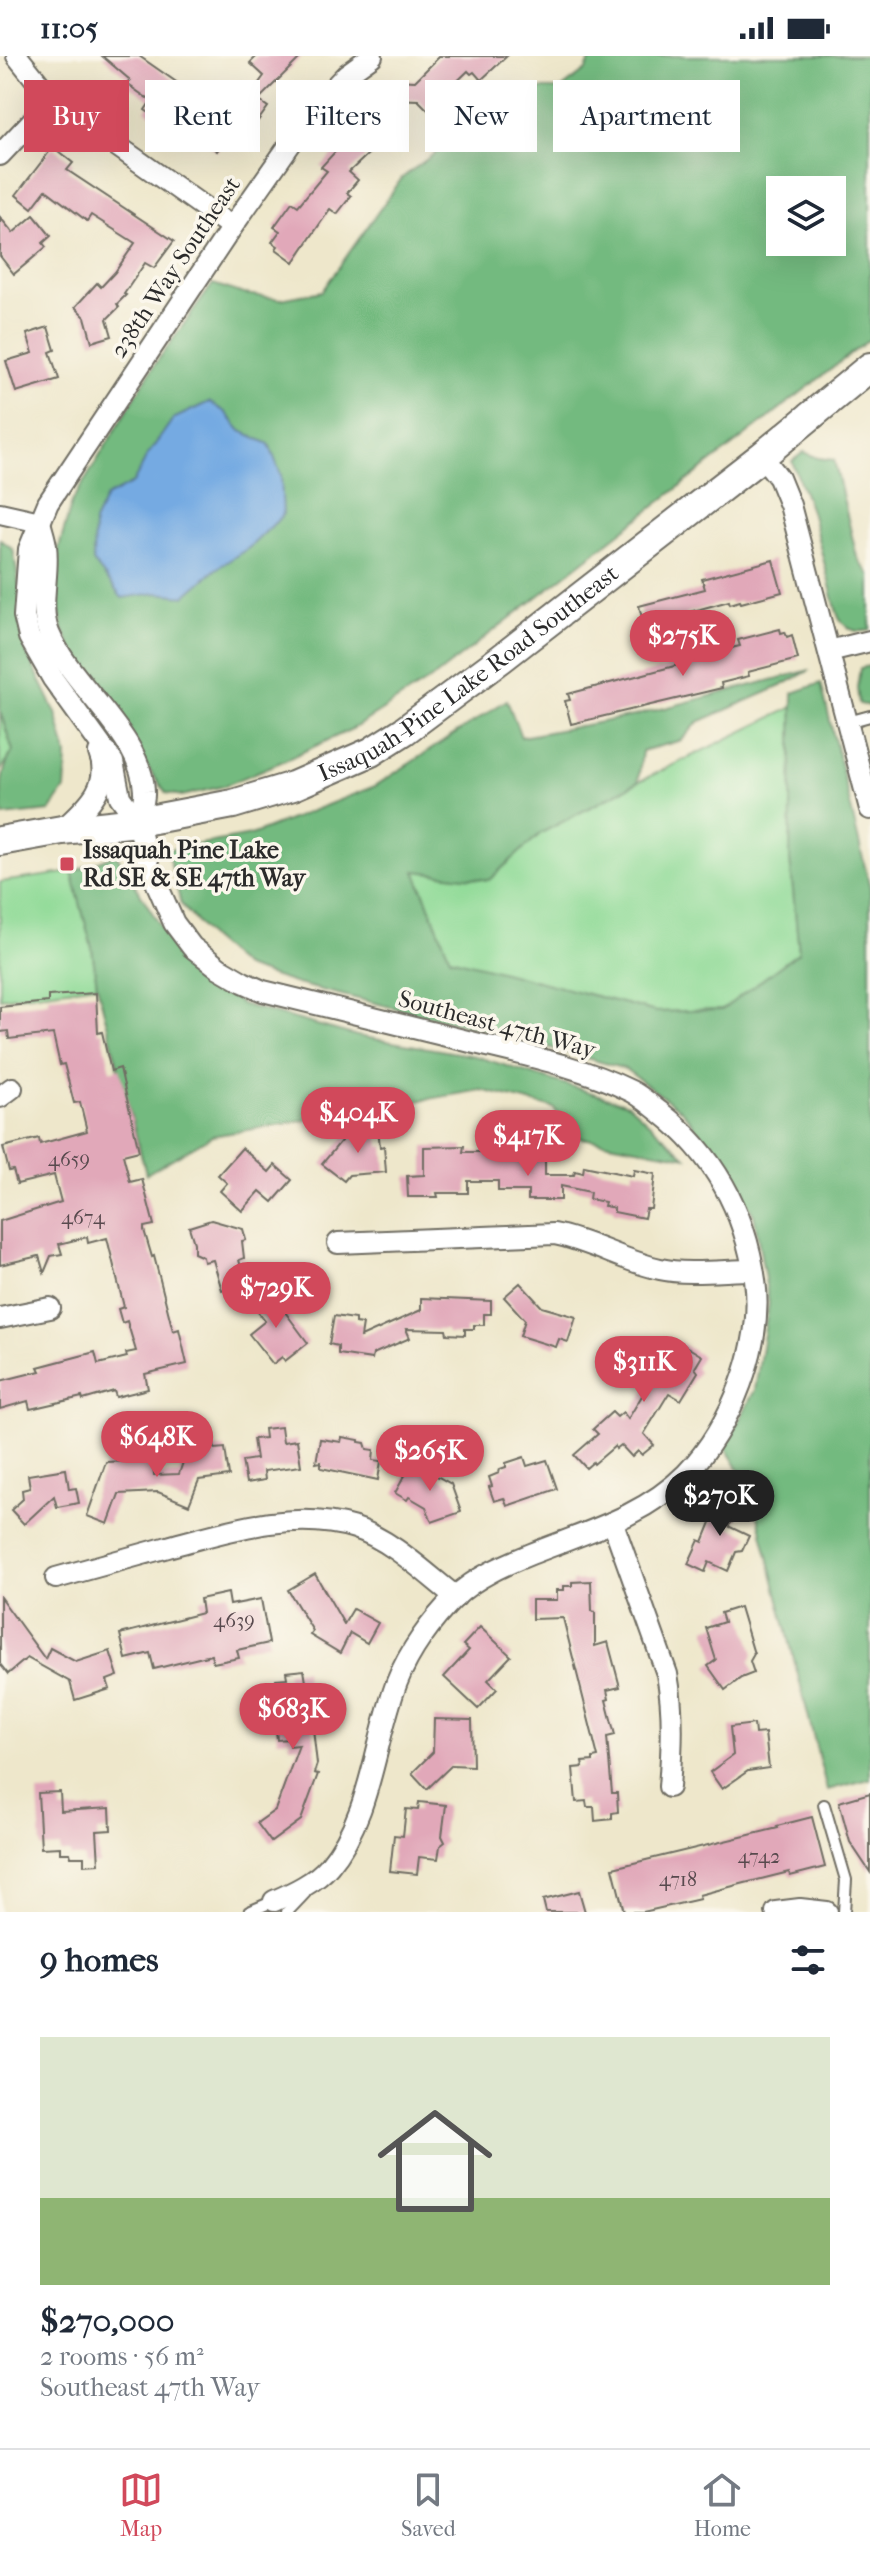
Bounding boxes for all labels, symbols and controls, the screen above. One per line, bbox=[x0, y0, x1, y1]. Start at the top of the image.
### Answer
text: 11:05 bbox=[40, 11, 98, 46]
chip: Buy bbox=[24, 80, 129, 152]
chip: Rent bbox=[145, 80, 260, 152]
chip: Filters bbox=[276, 80, 409, 152]
chip: New bbox=[425, 80, 537, 152]
chip: Apartment bbox=[553, 80, 740, 152]
street label: 238th Way Southeast bbox=[104, 171, 246, 363]
map controls bbox=[766, 176, 846, 256]
button: layers bbox=[766, 176, 846, 256]
street label: Issaquah-Pine Lake Road Southeast bbox=[314, 559, 624, 787]
pin: $275K bbox=[627, 610, 739, 678]
text: $275K bbox=[648, 620, 718, 651]
place label: Issaquah Pine Lake Rd SE & SE 47th Way bbox=[83, 836, 307, 893]
marker: Issaquah Pine Lake Rd SE & SE 47th Way bbox=[58, 855, 76, 873]
street label: Southeast 47th Way bbox=[395, 984, 600, 1064]
pin: $404K bbox=[302, 1087, 414, 1155]
text: $404K bbox=[319, 1097, 397, 1128]
pin: $417K bbox=[472, 1110, 584, 1178]
text: $417K bbox=[493, 1120, 563, 1151]
house number: 4659 bbox=[48, 1148, 90, 1171]
house number: 4674 bbox=[61, 1206, 106, 1229]
pin: $729K bbox=[220, 1262, 332, 1330]
text: $729K bbox=[240, 1272, 312, 1303]
pin: $311K bbox=[588, 1336, 700, 1404]
text: $311K bbox=[613, 1346, 675, 1377]
pin: $648K bbox=[101, 1411, 213, 1479]
text: $648K bbox=[119, 1421, 195, 1452]
pin: $265K bbox=[374, 1425, 486, 1493]
text: $265K bbox=[394, 1435, 466, 1466]
pin: $270K bbox=[664, 1470, 776, 1538]
text: $270K bbox=[683, 1480, 757, 1511]
house number: 4639 bbox=[213, 1609, 255, 1632]
pin: $683K bbox=[237, 1683, 349, 1751]
text: $683K bbox=[257, 1693, 329, 1724]
house number: 4742 bbox=[738, 1845, 780, 1868]
house number: 4718 bbox=[659, 1868, 697, 1891]
icon: filters bbox=[786, 1938, 830, 1982]
text: 9 homes bbox=[40, 1940, 159, 1980]
icon: home bbox=[363, 2089, 507, 2233]
text: $270,000 bbox=[40, 2301, 175, 2341]
text: 2 rooms · 56 m² bbox=[40, 2341, 204, 2372]
text: Southeast 47th Way bbox=[40, 2372, 260, 2403]
tab: Map bbox=[119, 2468, 163, 2542]
tab: Saved bbox=[401, 2468, 456, 2542]
tab: Home bbox=[694, 2468, 751, 2542]

